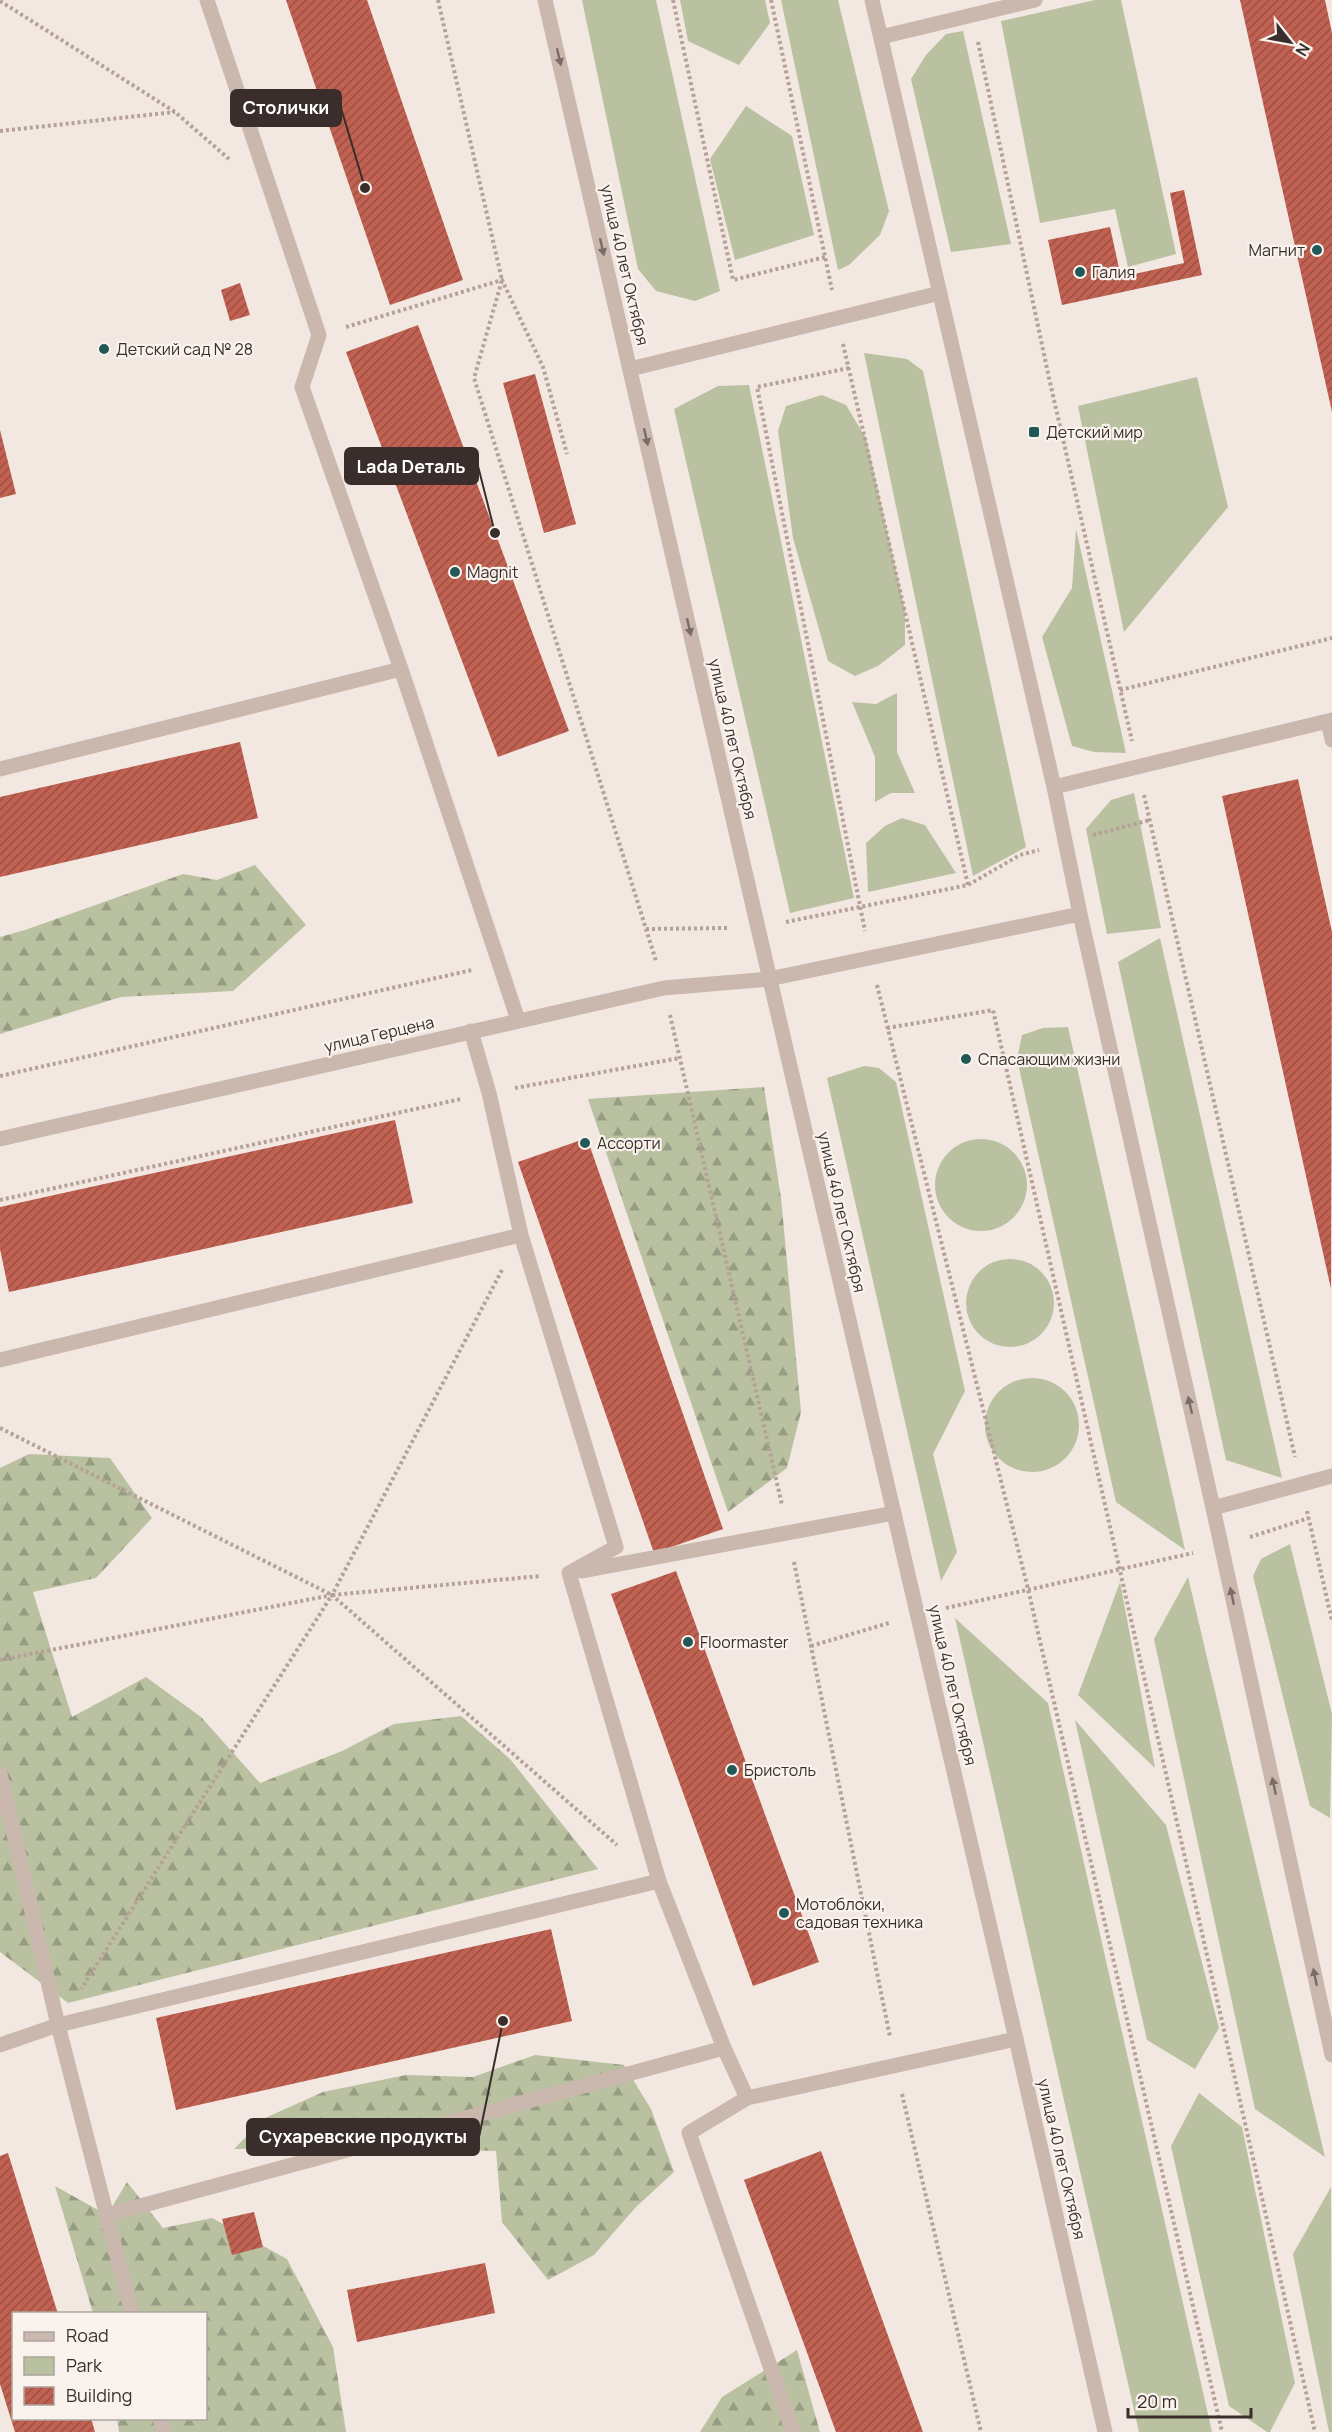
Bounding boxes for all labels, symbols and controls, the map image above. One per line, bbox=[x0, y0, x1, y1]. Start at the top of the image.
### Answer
north arrow bbox=[1260, 12, 1320, 72]
text: N bbox=[1290, 39, 1315, 60]
one-way arrow bbox=[554, 48, 564, 66]
callout: Столички bbox=[231, 90, 341, 126]
text: Столички bbox=[243, 95, 329, 119]
street label: улица 40 лет Октября bbox=[596, 182, 654, 348]
one-way arrow bbox=[598, 238, 607, 257]
place label: Магнит bbox=[1249, 239, 1305, 261]
marker: Магнит bbox=[1310, 243, 1324, 257]
place label: Галия bbox=[1092, 261, 1135, 283]
marker: Галия bbox=[1073, 265, 1087, 279]
place label: Детский сад № 28 bbox=[116, 338, 253, 360]
marker: Детский сад № 28 bbox=[97, 342, 111, 356]
place label: Детский мир bbox=[1046, 421, 1143, 443]
marker: Детский мир bbox=[1027, 425, 1041, 439]
one-way arrow bbox=[641, 428, 651, 446]
callout: Lada Dеталь bbox=[345, 448, 478, 484]
text: Lada Dеталь bbox=[356, 454, 466, 478]
place label: Magnit bbox=[467, 561, 518, 583]
marker: Magnit bbox=[448, 565, 462, 579]
one-way arrow bbox=[685, 618, 694, 637]
street label: улица 40 лет Октября bbox=[704, 656, 762, 822]
street label: улица Герцена bbox=[322, 1011, 436, 1057]
place label: Спасающим жизни bbox=[978, 1048, 1120, 1070]
marker: Спасающим жизни bbox=[959, 1052, 973, 1066]
street label: улица 40 лет Октября bbox=[813, 1129, 871, 1295]
place label: Ассорти bbox=[597, 1132, 661, 1154]
marker: Ассорти bbox=[578, 1136, 592, 1150]
one-way arrow bbox=[1185, 1396, 1194, 1415]
one-way arrow bbox=[1227, 1586, 1236, 1605]
street label: улица 40 лет Октября bbox=[924, 1602, 982, 1768]
place label: Floormaster bbox=[700, 1631, 789, 1653]
marker: Floormaster bbox=[681, 1635, 695, 1649]
place label: Бристоль bbox=[744, 1759, 816, 1781]
marker: Бристоль bbox=[725, 1763, 739, 1777]
one-way arrow bbox=[1268, 1777, 1278, 1796]
place label: Мотоблоки, садовая техника bbox=[796, 1893, 923, 1933]
marker: Мотоблоки, садовая техника bbox=[777, 1906, 791, 1920]
one-way arrow bbox=[1310, 1967, 1319, 1986]
street label: улица 40 лет Октября bbox=[1033, 2076, 1091, 2242]
callout: Сухаревские продукты bbox=[247, 2119, 479, 2155]
text: Сухаревские продукты bbox=[259, 2124, 467, 2148]
legend bbox=[12, 2312, 207, 2420]
text: Road bbox=[66, 2323, 109, 2347]
text: Park bbox=[66, 2353, 103, 2377]
scale bar bbox=[1128, 2381, 1251, 2419]
text: Building bbox=[66, 2383, 132, 2407]
text: 20 m bbox=[1137, 2389, 1177, 2413]

